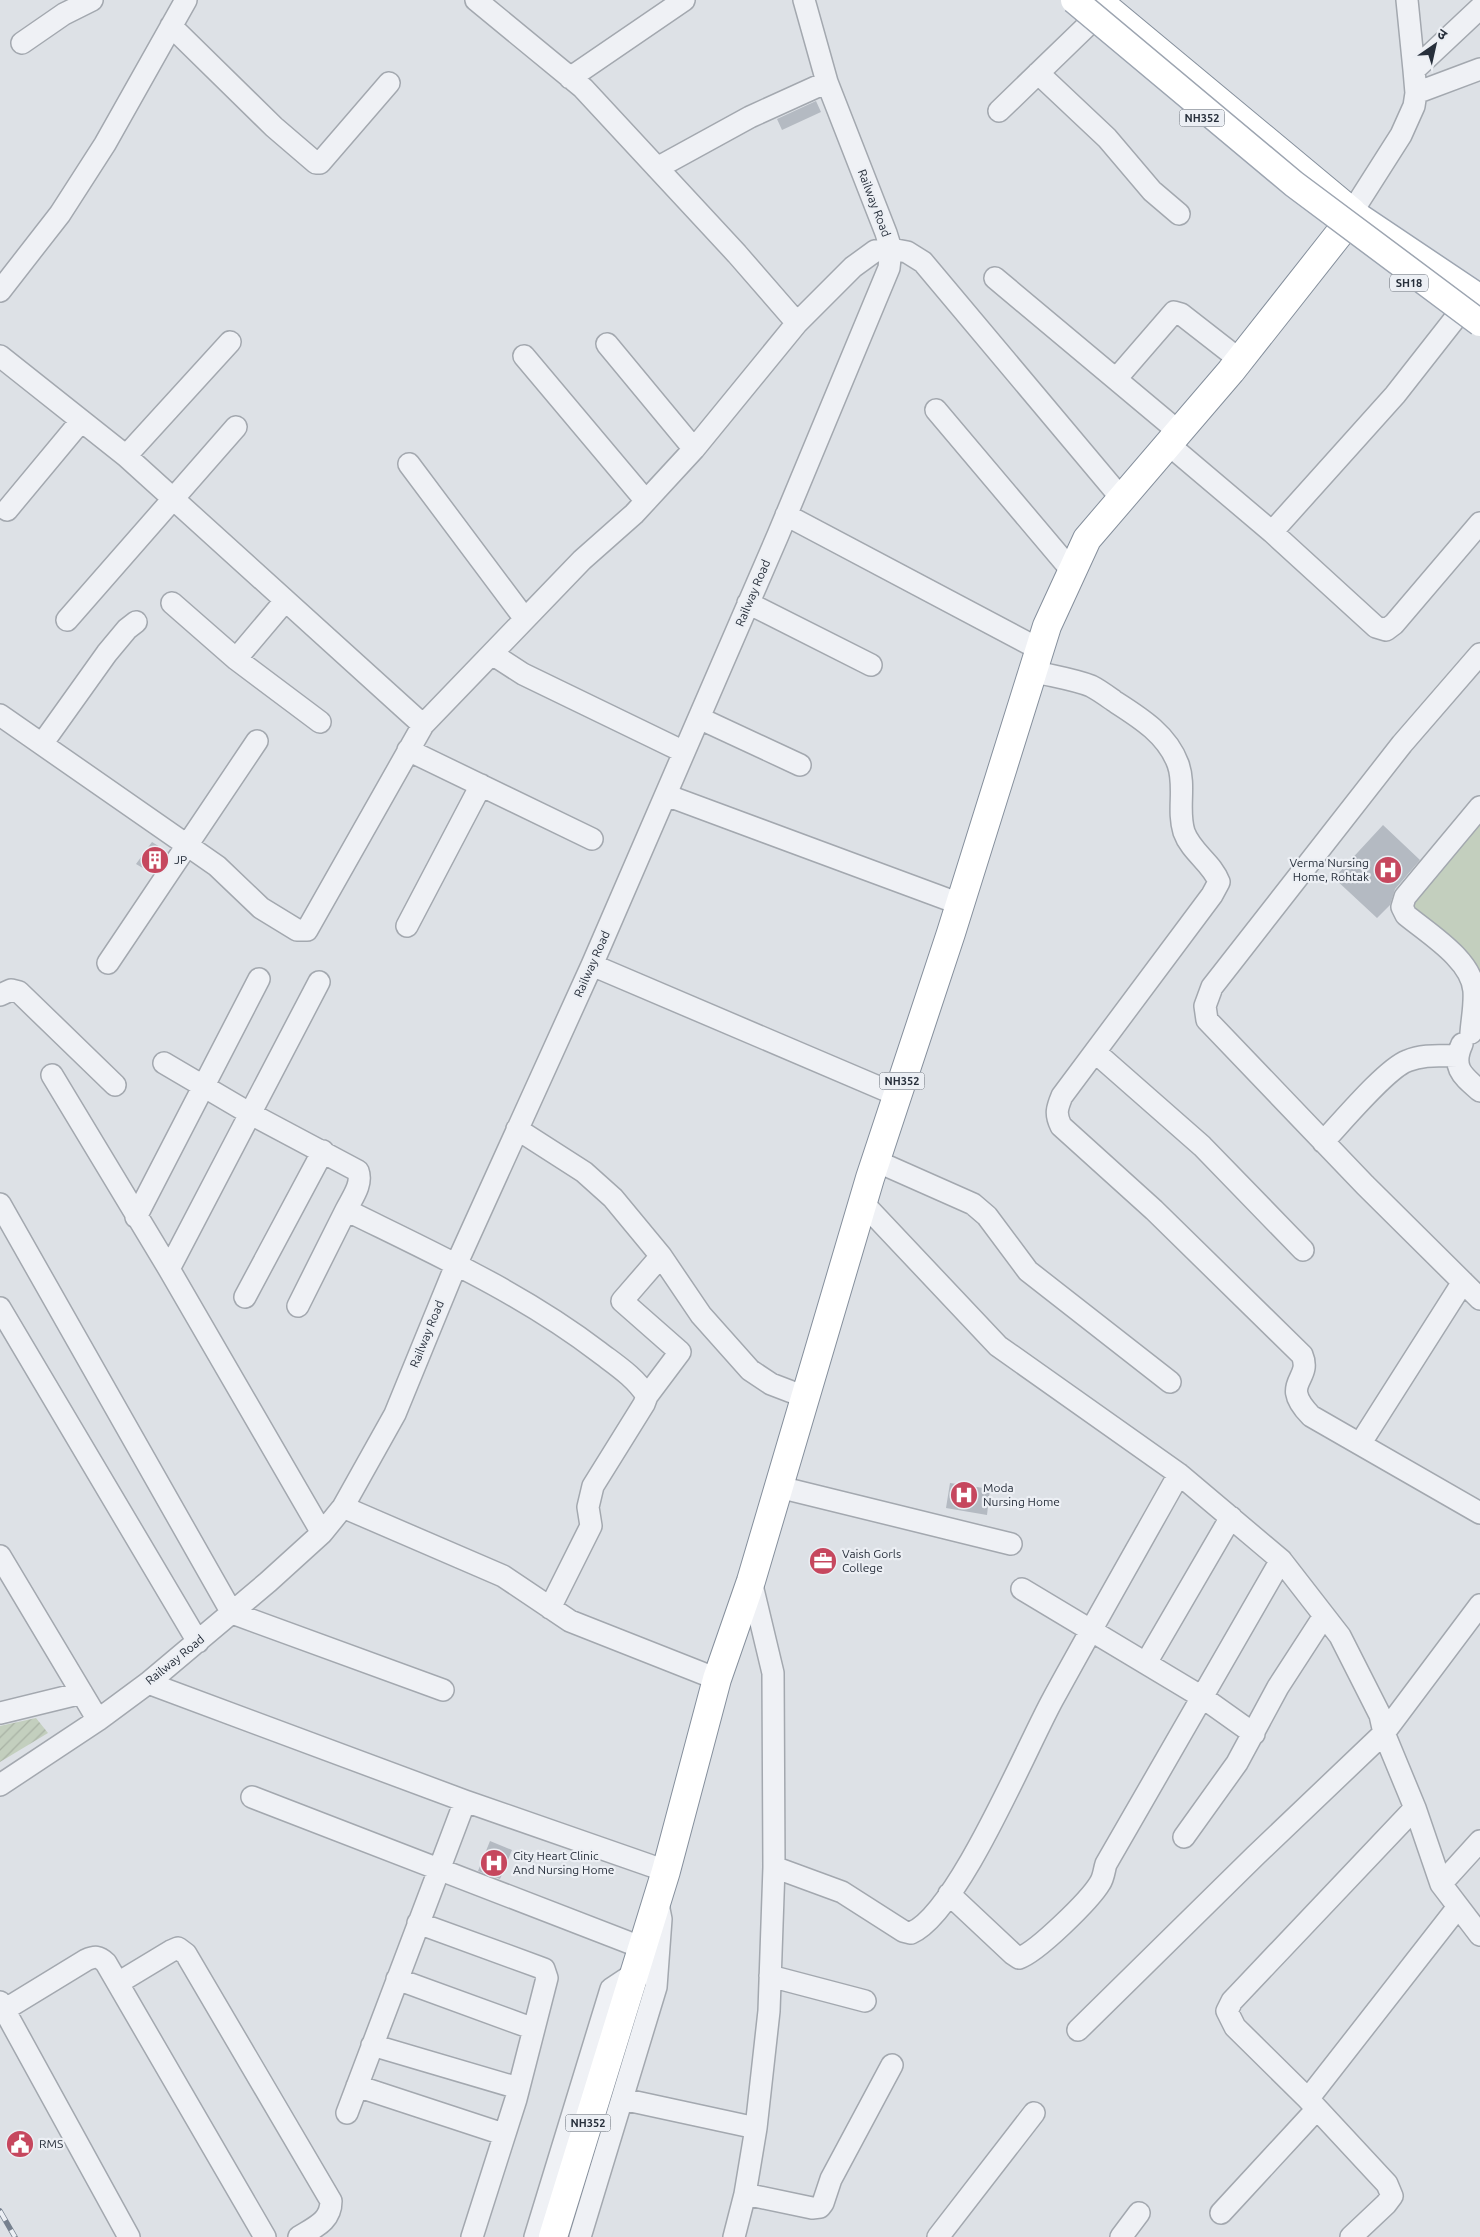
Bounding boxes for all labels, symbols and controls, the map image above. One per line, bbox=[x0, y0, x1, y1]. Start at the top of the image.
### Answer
north arrow bbox=[1410, 20, 1460, 70]
text: उ bbox=[1434, 25, 1451, 44]
road number: NH352 bbox=[1180, 110, 1224, 126]
street label: Railway Road bbox=[856, 167, 893, 238]
road number: SH18 bbox=[1390, 274, 1428, 292]
street label: Railway Road bbox=[733, 557, 772, 628]
building icon: JP bbox=[140, 845, 170, 875]
place label: JP bbox=[174, 853, 187, 866]
hospital icon: Verma Nursing Home, Rohtak bbox=[1373, 855, 1403, 885]
place label: Verma Nursing Home, Rohtak bbox=[1290, 856, 1369, 883]
street label: Railway Road bbox=[571, 929, 612, 999]
road number: NH352 bbox=[880, 1072, 924, 1090]
street label: Railway Road bbox=[407, 1298, 446, 1369]
hospital icon: Moda Nursing Home bbox=[949, 1480, 979, 1510]
place label: Moda Nursing Home bbox=[983, 1481, 1060, 1508]
office icon: Vaish Gorls College bbox=[808, 1546, 838, 1576]
place label: Vaish Gorls College bbox=[842, 1547, 901, 1574]
street label: Railway Road bbox=[143, 1632, 206, 1687]
hospital icon: City Heart Clinic And Nursing Home bbox=[479, 1848, 509, 1878]
place label: City Heart Clinic And Nursing Home bbox=[513, 1849, 614, 1876]
road number: NH352 bbox=[566, 2114, 610, 2132]
public building icon: RMS bbox=[5, 2129, 35, 2159]
place label: RMS bbox=[39, 2137, 63, 2150]

